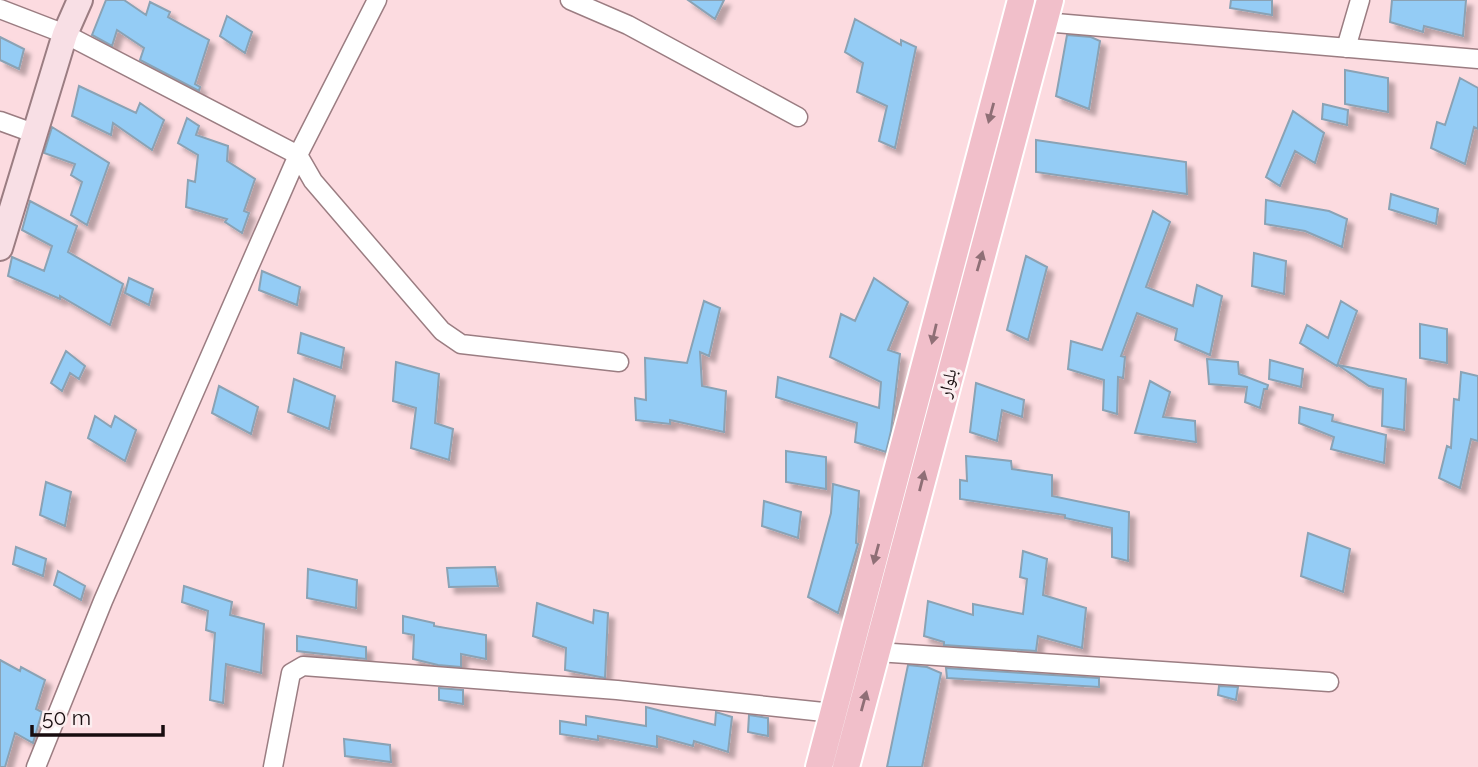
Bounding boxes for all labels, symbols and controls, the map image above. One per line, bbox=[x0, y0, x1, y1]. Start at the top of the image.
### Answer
one-way arrow bbox=[985, 103, 995, 124]
one-way arrow bbox=[975, 250, 985, 271]
one-way arrow bbox=[928, 323, 939, 345]
street label: بلوار bbox=[933, 366, 961, 401]
one-way arrow bbox=[917, 470, 928, 492]
one-way arrow bbox=[870, 543, 880, 564]
one-way arrow bbox=[859, 690, 869, 711]
scale bar bbox=[32, 694, 163, 738]
text: 50 m bbox=[42, 705, 91, 730]

